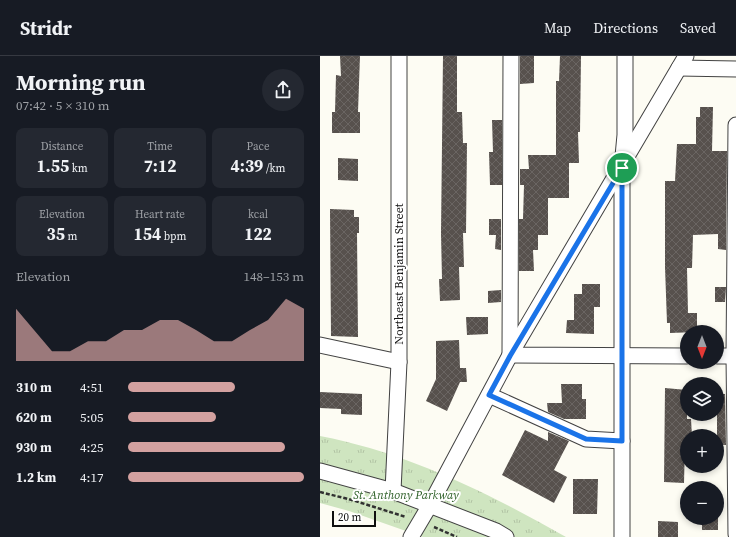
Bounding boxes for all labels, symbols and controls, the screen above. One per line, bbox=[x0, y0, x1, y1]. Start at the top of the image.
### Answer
text: Stridr bbox=[20, 15, 72, 41]
text: Map bbox=[544, 18, 571, 38]
text: Directions bbox=[593, 18, 658, 38]
text: Saved bbox=[680, 18, 716, 38]
text: Morning run bbox=[16, 67, 146, 97]
button: share bbox=[262, 69, 304, 111]
text: 07:42 · 5 × 310 m bbox=[16, 97, 110, 114]
text: Distance bbox=[41, 139, 83, 154]
text: Time bbox=[147, 139, 173, 154]
text: Pace bbox=[246, 139, 270, 154]
pin bbox=[605, 151, 639, 185]
text: 1.55 bbox=[36, 154, 69, 178]
text: 7:12 bbox=[144, 154, 176, 178]
text: 4:39 bbox=[231, 154, 263, 178]
icon: arrive bbox=[611, 157, 633, 179]
text: km bbox=[69, 161, 88, 176]
text: /km bbox=[263, 161, 285, 176]
street label: Northeast Benjamin Street bbox=[391, 203, 407, 345]
text: Elevation bbox=[39, 207, 85, 222]
text: Heart rate bbox=[135, 207, 185, 222]
text: kcal bbox=[248, 207, 268, 222]
text: 35 bbox=[47, 222, 65, 246]
text: 154 bbox=[134, 222, 161, 246]
text: 122 bbox=[244, 222, 272, 246]
text: m bbox=[65, 229, 77, 244]
text: bpm bbox=[161, 229, 186, 244]
text: Elevation bbox=[16, 268, 70, 285]
text: 148–153 m bbox=[244, 268, 304, 285]
north arrow bbox=[680, 325, 724, 369]
map controls bbox=[680, 325, 724, 525]
button: layers bbox=[680, 377, 724, 421]
text: 310 m bbox=[16, 379, 52, 396]
text: 4:51 bbox=[80, 379, 103, 396]
text: 620 m bbox=[16, 409, 52, 426]
text: 5:05 bbox=[80, 409, 103, 426]
button: + bbox=[680, 429, 724, 473]
text: 930 m bbox=[16, 439, 52, 456]
text: 4:25 bbox=[80, 439, 103, 456]
text: 1.2 km bbox=[16, 469, 56, 486]
text: 4:17 bbox=[80, 469, 103, 486]
button: − bbox=[680, 481, 724, 525]
park label: St. Anthony Parkway bbox=[353, 487, 459, 503]
scale bar bbox=[332, 509, 376, 528]
text: 20 m bbox=[338, 510, 361, 525]

